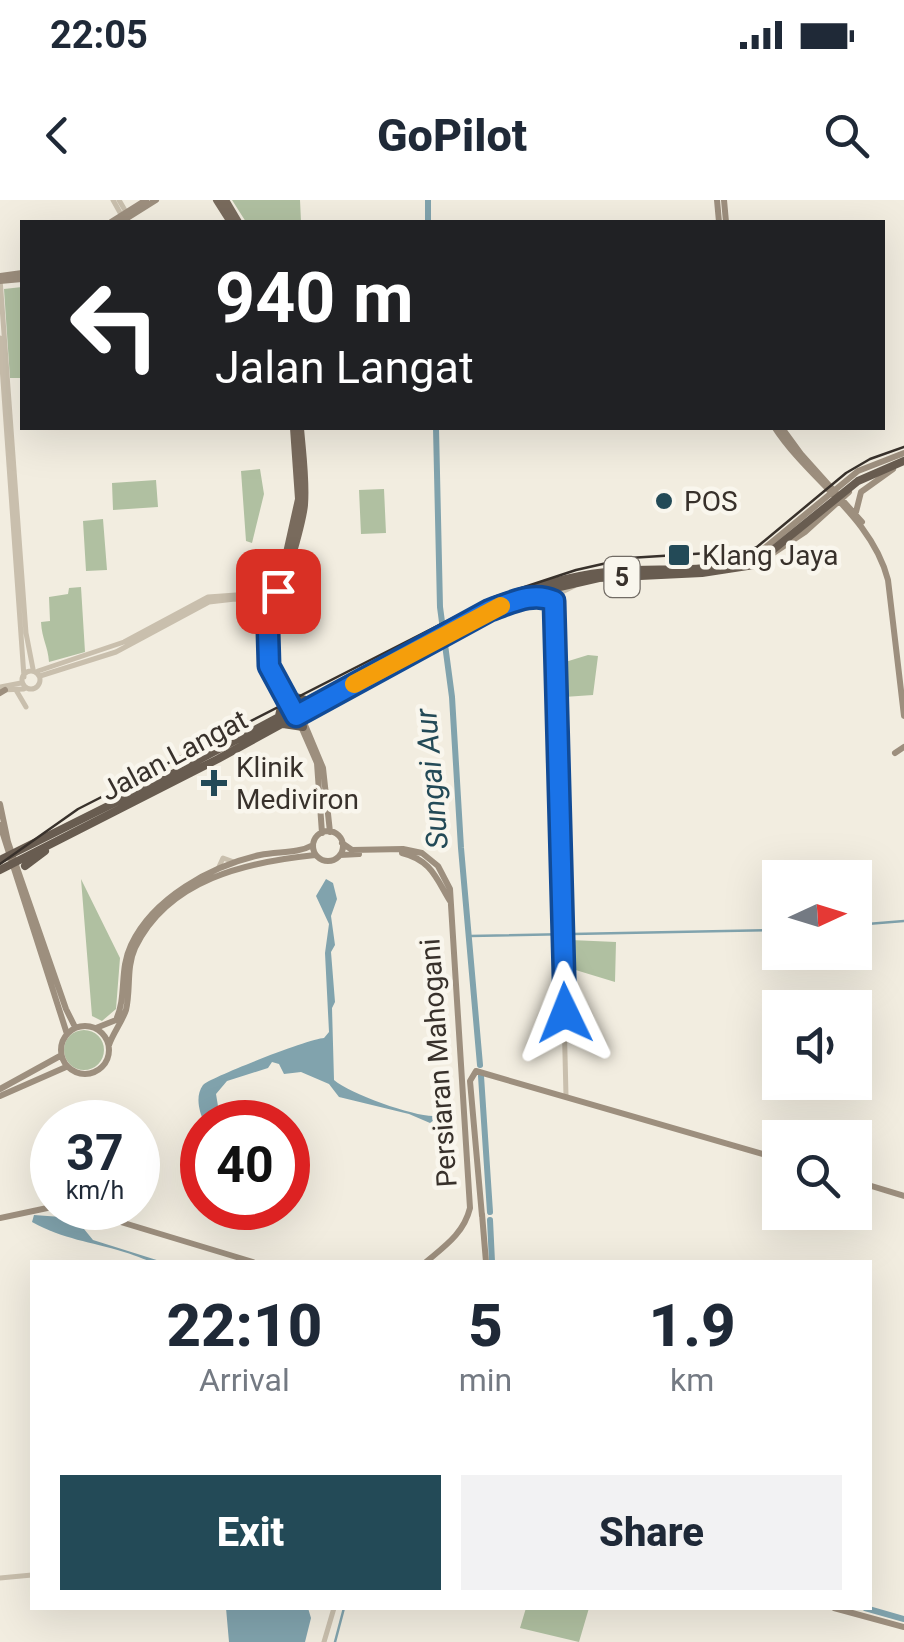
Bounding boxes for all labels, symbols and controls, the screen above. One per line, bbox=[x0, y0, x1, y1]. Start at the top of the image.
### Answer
text: 22:05 bbox=[50, 13, 148, 57]
icon: back bbox=[30, 108, 85, 163]
icon: search bbox=[819, 108, 874, 163]
text: GoPilot bbox=[377, 109, 527, 162]
text: 940 m bbox=[215, 257, 414, 339]
icon: left bbox=[50, 260, 180, 390]
text: Jalan Langat bbox=[215, 341, 474, 394]
place label: POS bbox=[684, 485, 738, 518]
marker: POS bbox=[653, 490, 675, 512]
place label: Klang Jaya bbox=[702, 539, 839, 572]
marker: Klang Jaya bbox=[666, 542, 692, 568]
pin bbox=[236, 549, 321, 634]
road number: 5 bbox=[604, 557, 640, 597]
icon: arrive bbox=[251, 564, 306, 619]
street label: Jalan Langat bbox=[95, 703, 253, 808]
water label: Sungai Aur bbox=[408, 706, 455, 851]
place label: Klinik Mediviron bbox=[236, 751, 359, 816]
marker: Klinik Mediviron bbox=[201, 770, 227, 796]
north arrow bbox=[762, 860, 872, 970]
map controls bbox=[762, 860, 872, 1230]
street label: Persiaran Mahogani bbox=[413, 938, 464, 1188]
position arrow bbox=[513, 961, 617, 1065]
button: sound bbox=[762, 990, 872, 1100]
speed limit sign: 40 bbox=[180, 1100, 310, 1230]
button: search bbox=[762, 1120, 872, 1230]
text: 37 bbox=[66, 1124, 124, 1182]
text: km/h bbox=[66, 1176, 124, 1205]
text: 22:10 bbox=[166, 1290, 322, 1361]
text: 5 bbox=[468, 1290, 503, 1361]
text: 1.9 bbox=[649, 1290, 736, 1361]
text: Arrival bbox=[199, 1361, 290, 1399]
text: min bbox=[459, 1361, 512, 1399]
text: km bbox=[670, 1361, 714, 1399]
button: Exit bbox=[60, 1475, 441, 1590]
button: Share bbox=[461, 1475, 842, 1590]

